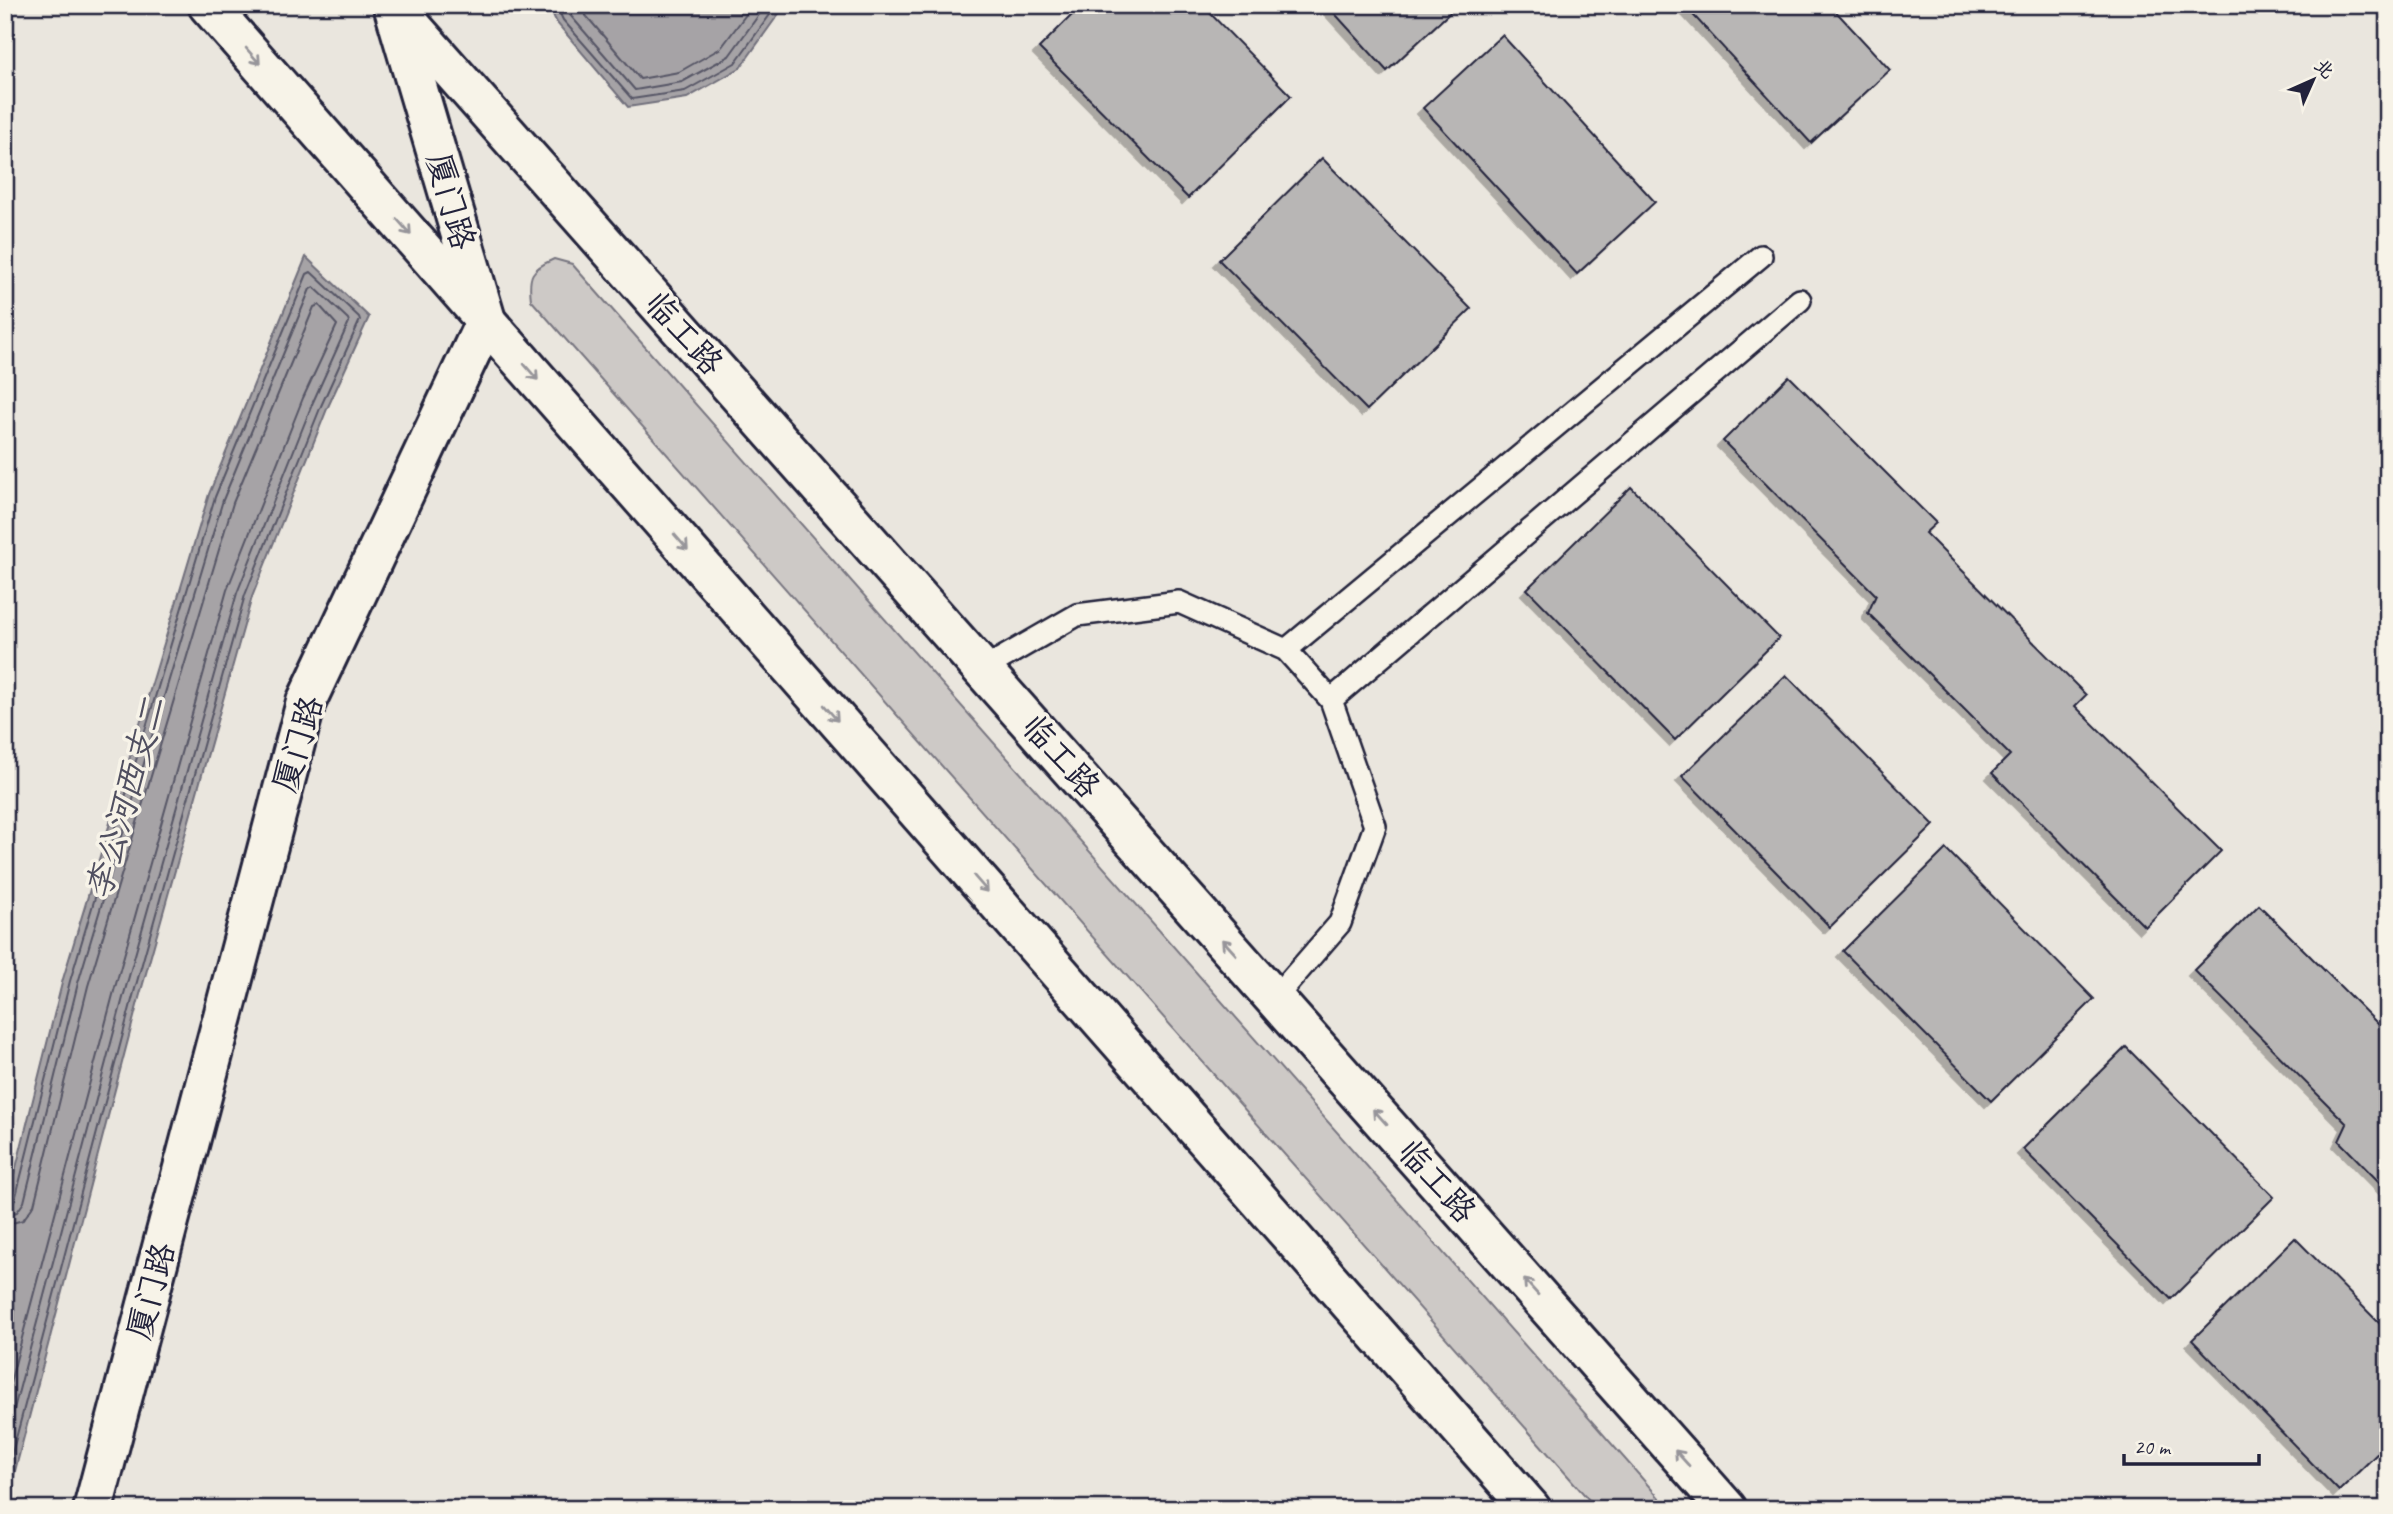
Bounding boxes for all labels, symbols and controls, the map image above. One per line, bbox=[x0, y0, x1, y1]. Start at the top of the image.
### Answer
north arrow bbox=[2278, 46, 2348, 116]
one-way arrow bbox=[245, 47, 261, 65]
text: 北 bbox=[2309, 53, 2340, 84]
street label: 厦门路 bbox=[417, 148, 485, 254]
one-way arrow bbox=[396, 218, 412, 236]
street label: 临工路 bbox=[635, 282, 733, 384]
one-way arrow bbox=[523, 362, 539, 380]
one-way arrow bbox=[673, 533, 689, 551]
water label: 李公河西支二 bbox=[75, 691, 177, 905]
street label: 厦门路 bbox=[263, 691, 333, 797]
one-way arrow bbox=[823, 704, 839, 722]
street label: 临工路 bbox=[1012, 705, 1110, 807]
one-way arrow bbox=[973, 875, 989, 893]
one-way arrow bbox=[1222, 938, 1238, 956]
one-way arrow bbox=[1372, 1108, 1388, 1126]
street label: 临工路 bbox=[1388, 1130, 1486, 1232]
street label: 厦门路 bbox=[118, 1238, 184, 1344]
one-way arrow bbox=[1523, 1278, 1539, 1296]
scale bar bbox=[2124, 1423, 2258, 1467]
text: 20 m bbox=[2134, 1434, 2172, 1460]
one-way arrow bbox=[1674, 1449, 1690, 1467]

